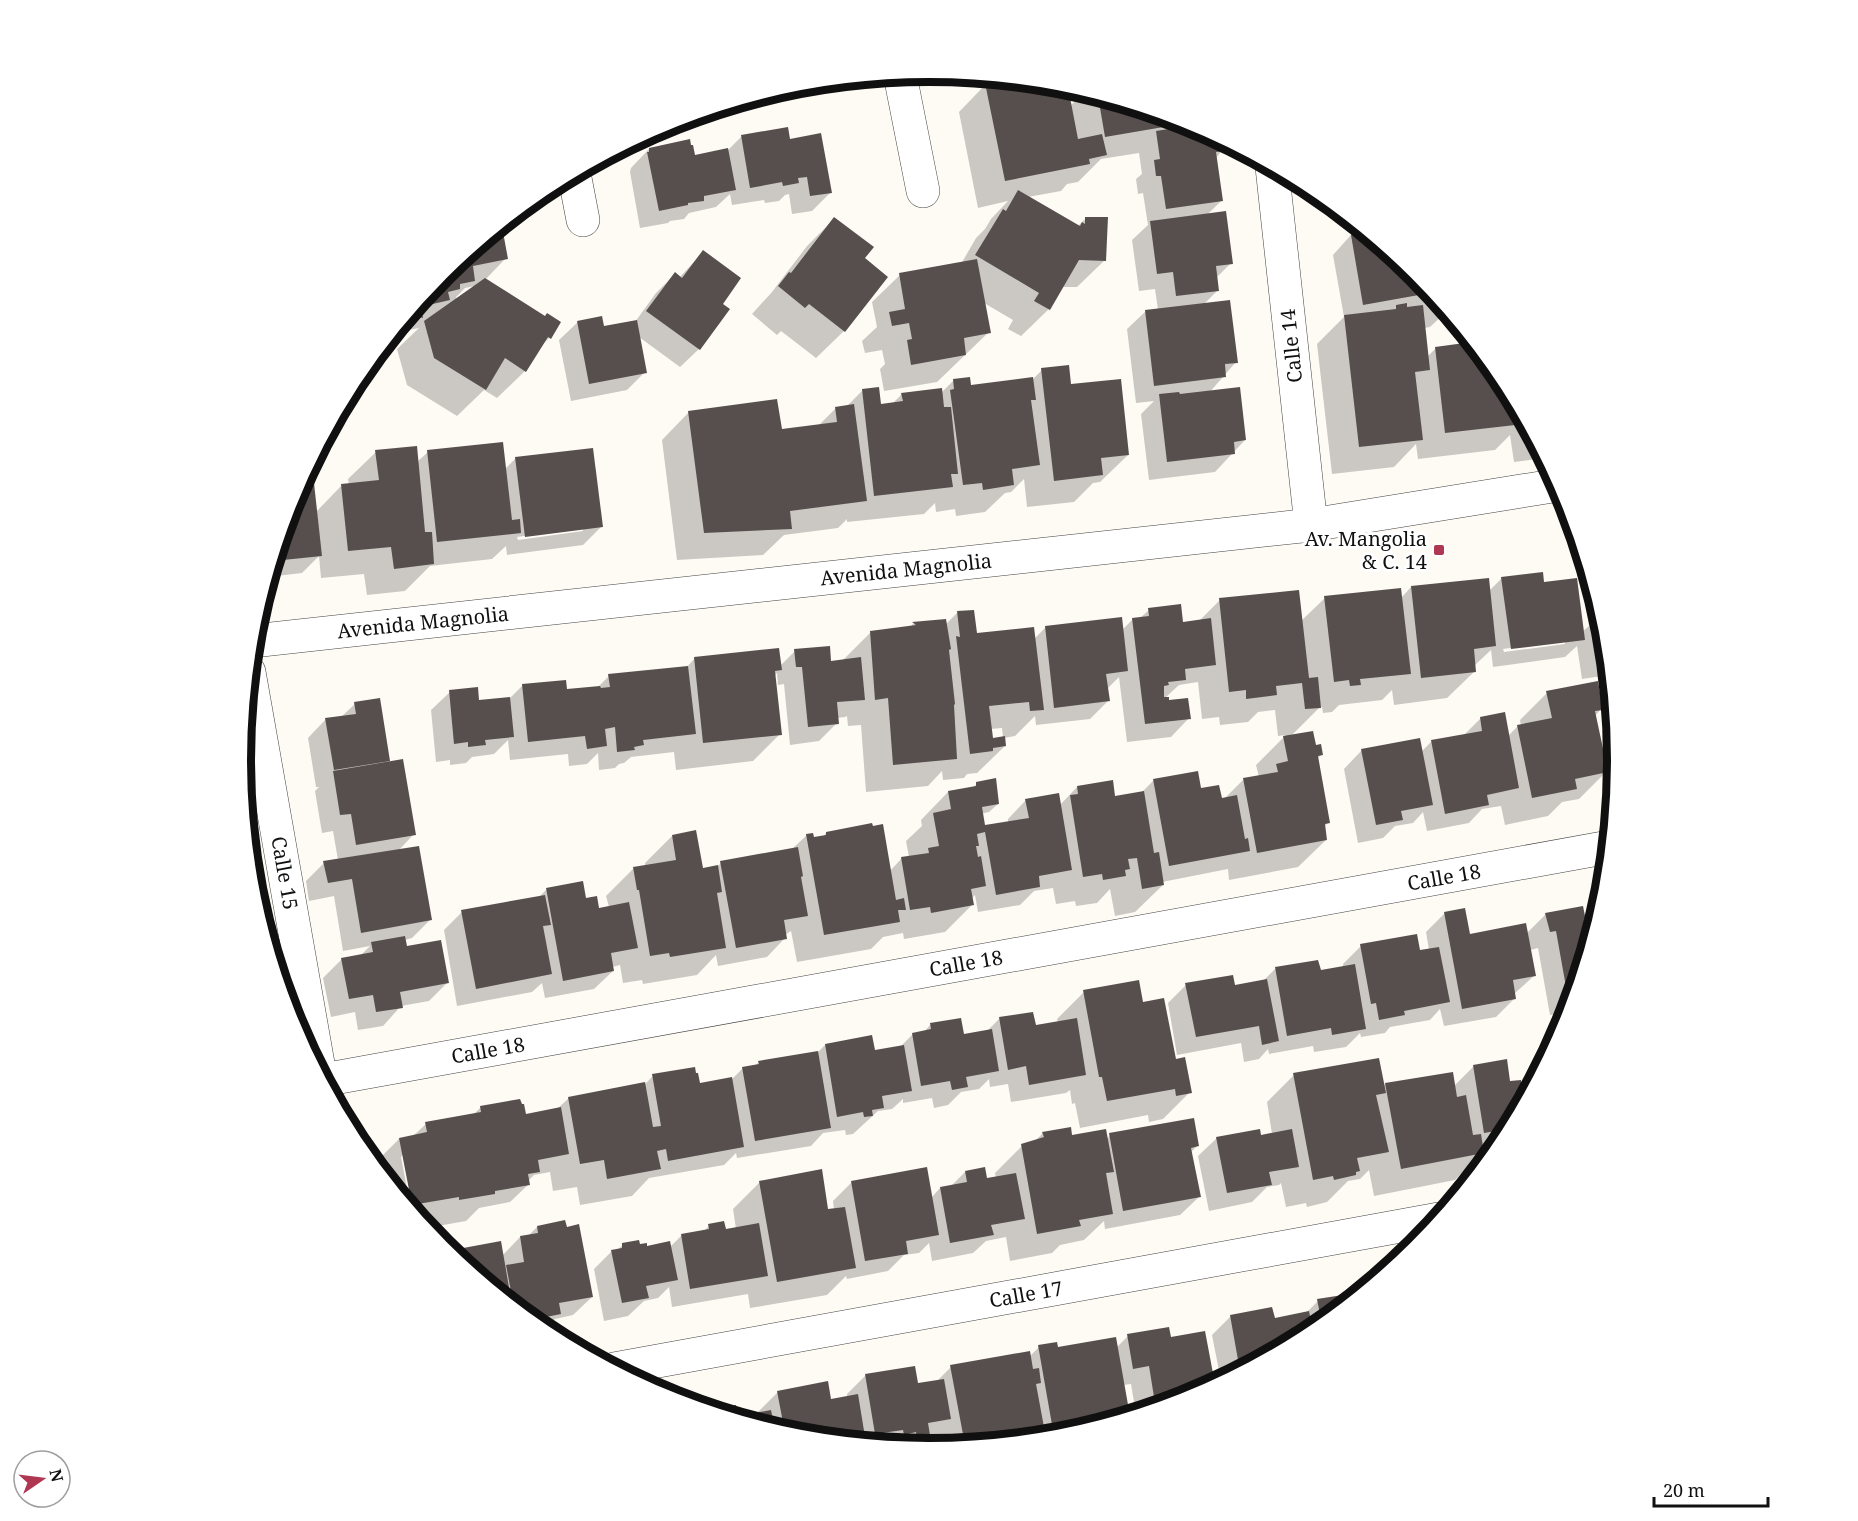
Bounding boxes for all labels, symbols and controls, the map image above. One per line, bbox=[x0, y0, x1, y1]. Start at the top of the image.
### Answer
street label: Calle 14 bbox=[1274, 308, 1308, 384]
place label: Av. Mangolia & C. 14 bbox=[1305, 525, 1427, 575]
marker: Av. Mangolia & C. 14 bbox=[1432, 543, 1446, 557]
street label: Avenida Magnolia bbox=[819, 547, 993, 591]
street label: Avenida Magnolia bbox=[336, 600, 510, 644]
street label: Calle 15 bbox=[265, 834, 305, 912]
street label: Calle 18 bbox=[1405, 857, 1483, 897]
street label: Calle 18 bbox=[927, 943, 1005, 983]
street label: Calle 18 bbox=[449, 1030, 527, 1070]
street label: Calle 17 bbox=[987, 1274, 1065, 1314]
north arrow bbox=[12, 1449, 72, 1509]
text: N bbox=[44, 1467, 69, 1485]
scale bar bbox=[1654, 1470, 1768, 1508]
text: 20 m bbox=[1663, 1478, 1705, 1502]

